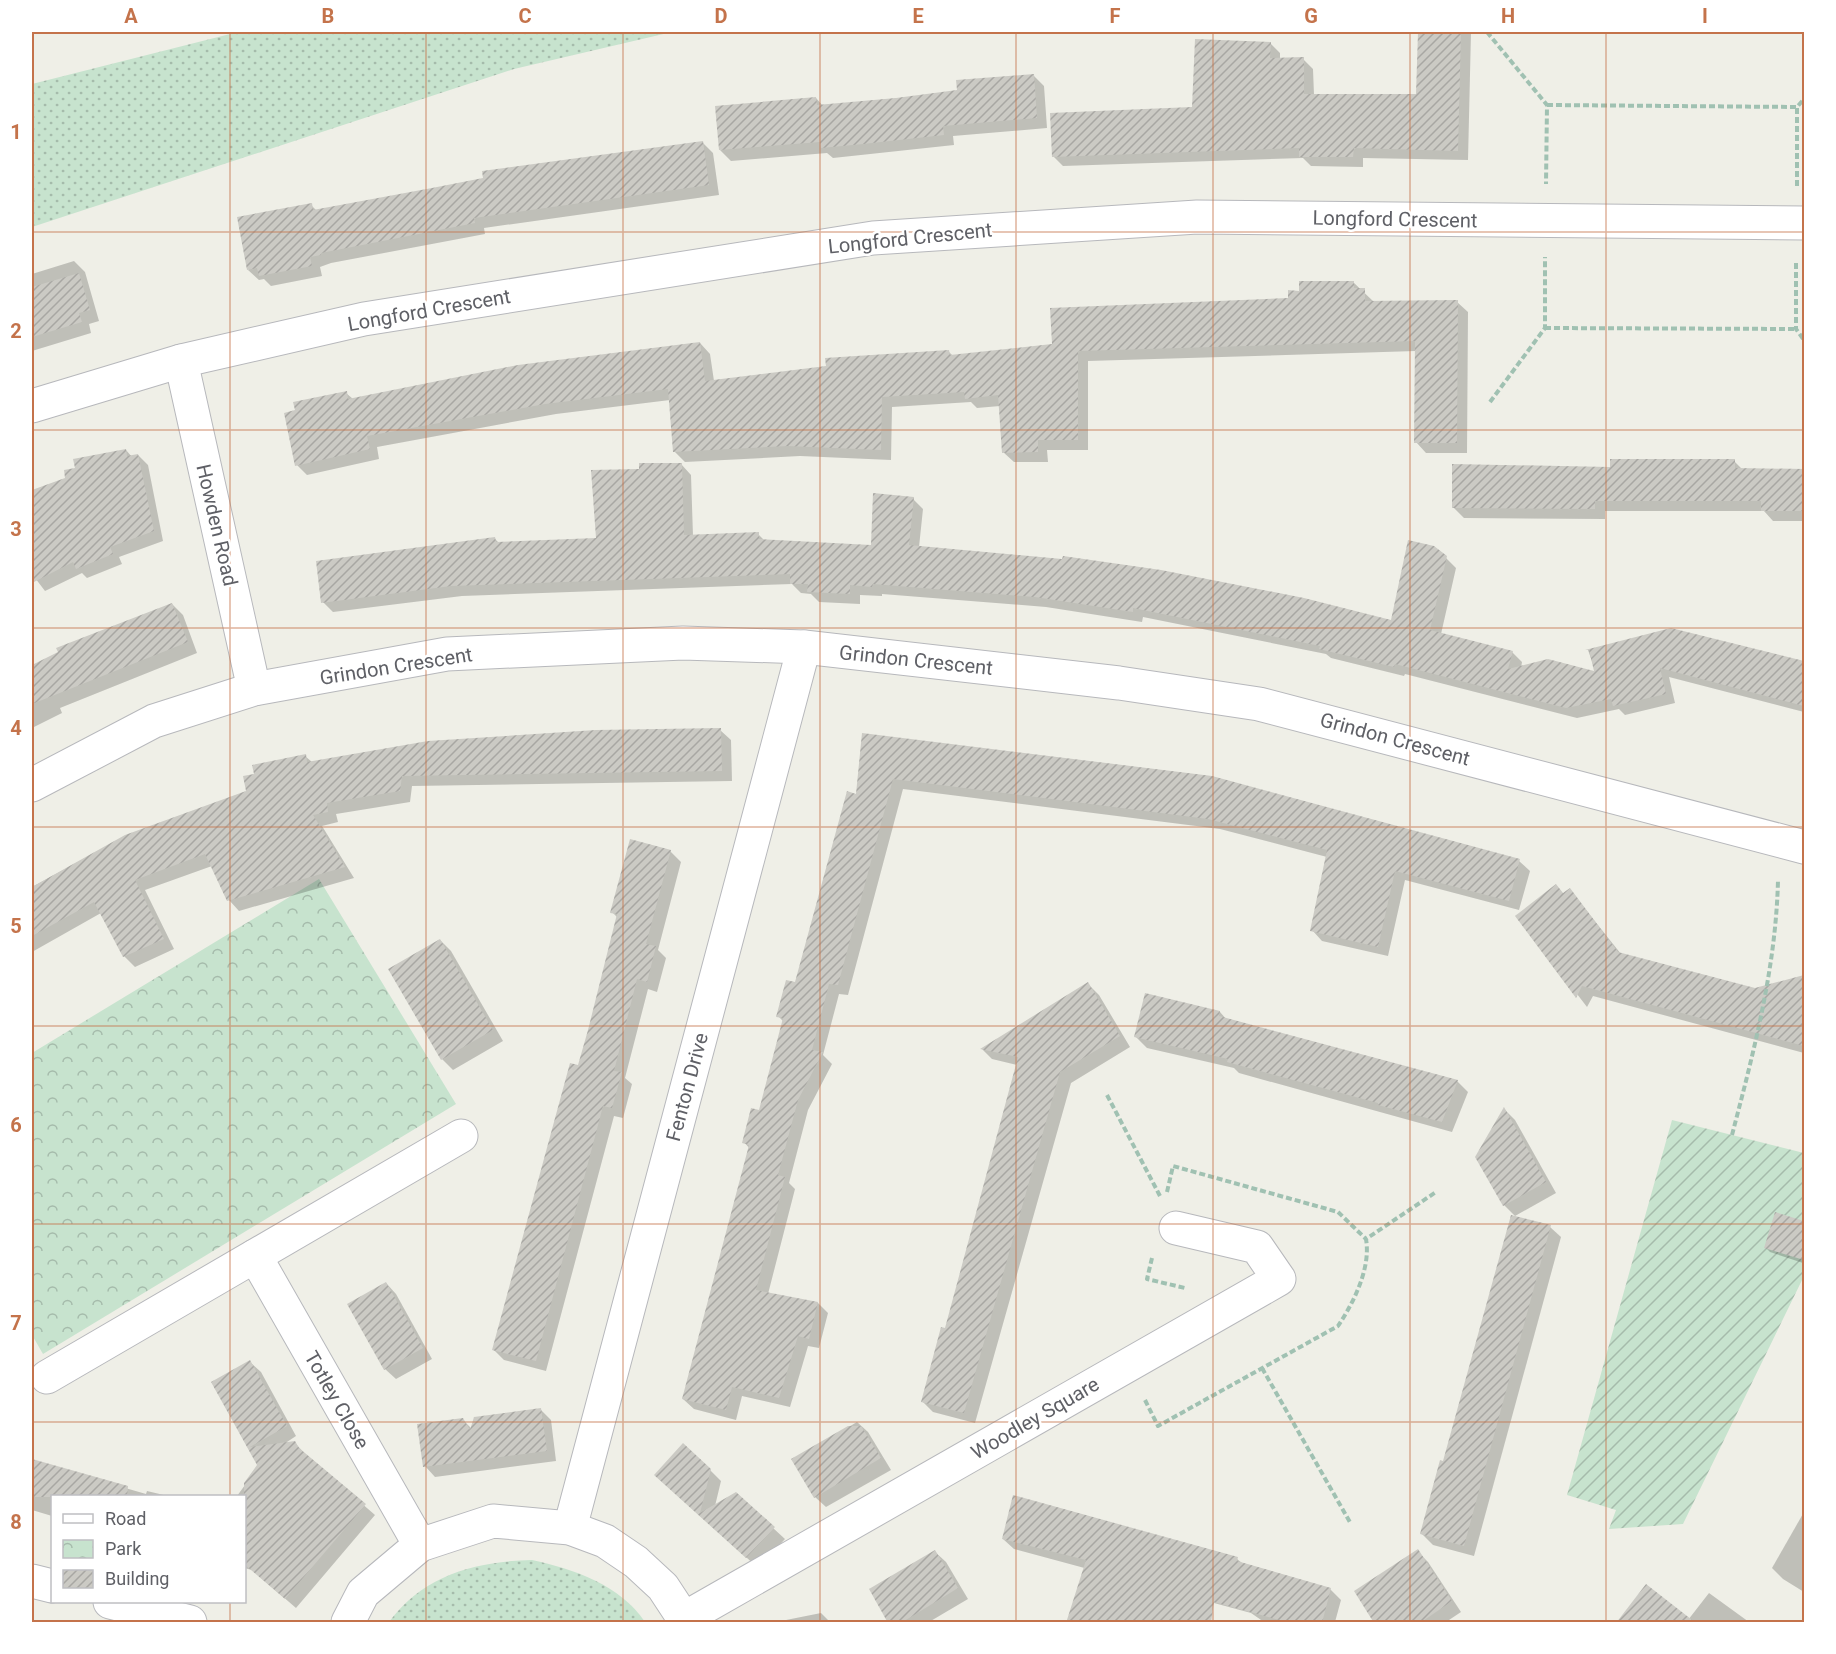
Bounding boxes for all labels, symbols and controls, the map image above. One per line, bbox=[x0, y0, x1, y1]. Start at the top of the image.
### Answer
text: A bbox=[124, 4, 138, 28]
text: B bbox=[322, 4, 334, 28]
text: C bbox=[518, 4, 532, 28]
text: D bbox=[715, 4, 728, 28]
text: E bbox=[912, 4, 924, 28]
text: F bbox=[1110, 4, 1121, 28]
text: G bbox=[1304, 4, 1318, 28]
text: H bbox=[1501, 4, 1515, 28]
text: I bbox=[1702, 4, 1708, 28]
text: 1 bbox=[10, 120, 22, 144]
street label: Longford Crescent bbox=[1312, 206, 1478, 232]
street label: Longford Crescent bbox=[827, 217, 993, 259]
street label: Longford Crescent bbox=[346, 284, 512, 336]
text: 2 bbox=[10, 319, 22, 343]
street label: Howden Road bbox=[191, 462, 243, 588]
text: 3 bbox=[10, 517, 22, 541]
street label: Grindon Crescent bbox=[838, 640, 994, 680]
street label: Grindon Crescent bbox=[318, 642, 474, 690]
street label: Grindon Crescent bbox=[1317, 707, 1473, 771]
text: 4 bbox=[10, 716, 22, 740]
text: 5 bbox=[10, 914, 22, 938]
street label: Fenton Drive bbox=[661, 1030, 713, 1144]
text: 6 bbox=[10, 1113, 22, 1137]
text: 7 bbox=[10, 1311, 22, 1335]
street label: Totley Close bbox=[299, 1347, 375, 1453]
street label: Woodley Square bbox=[967, 1372, 1103, 1464]
legend bbox=[51, 1495, 246, 1603]
text: Road bbox=[105, 1508, 146, 1529]
text: 8 bbox=[10, 1510, 22, 1534]
text: Park bbox=[105, 1538, 142, 1559]
text: Building bbox=[105, 1568, 169, 1589]

